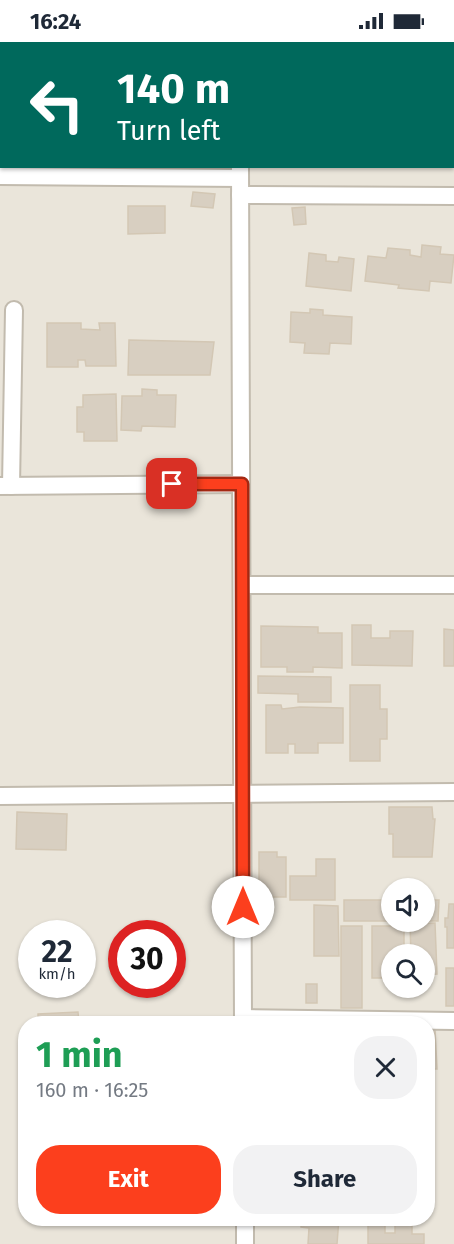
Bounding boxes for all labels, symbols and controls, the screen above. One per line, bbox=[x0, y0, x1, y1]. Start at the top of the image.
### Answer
text: 16:24 bbox=[30, 8, 81, 35]
text: 140 m bbox=[117, 64, 230, 114]
icon: left bbox=[18, 66, 96, 144]
text: Turn left bbox=[117, 115, 220, 147]
pin bbox=[146, 458, 197, 509]
icon: arrive bbox=[155, 467, 188, 500]
position arrow bbox=[211, 875, 275, 939]
map controls bbox=[381, 878, 435, 998]
button: sound bbox=[381, 878, 435, 932]
speed limit sign: 30 bbox=[108, 920, 186, 998]
text: 22 bbox=[41, 934, 73, 970]
button: search bbox=[381, 944, 435, 998]
text: km/h bbox=[38, 965, 76, 983]
text: 1 min bbox=[36, 1033, 123, 1077]
button: close bbox=[354, 1036, 417, 1099]
text: 160 m · 16:25 bbox=[36, 1078, 148, 1102]
button: Exit bbox=[36, 1145, 221, 1214]
button: Share bbox=[233, 1145, 417, 1214]

